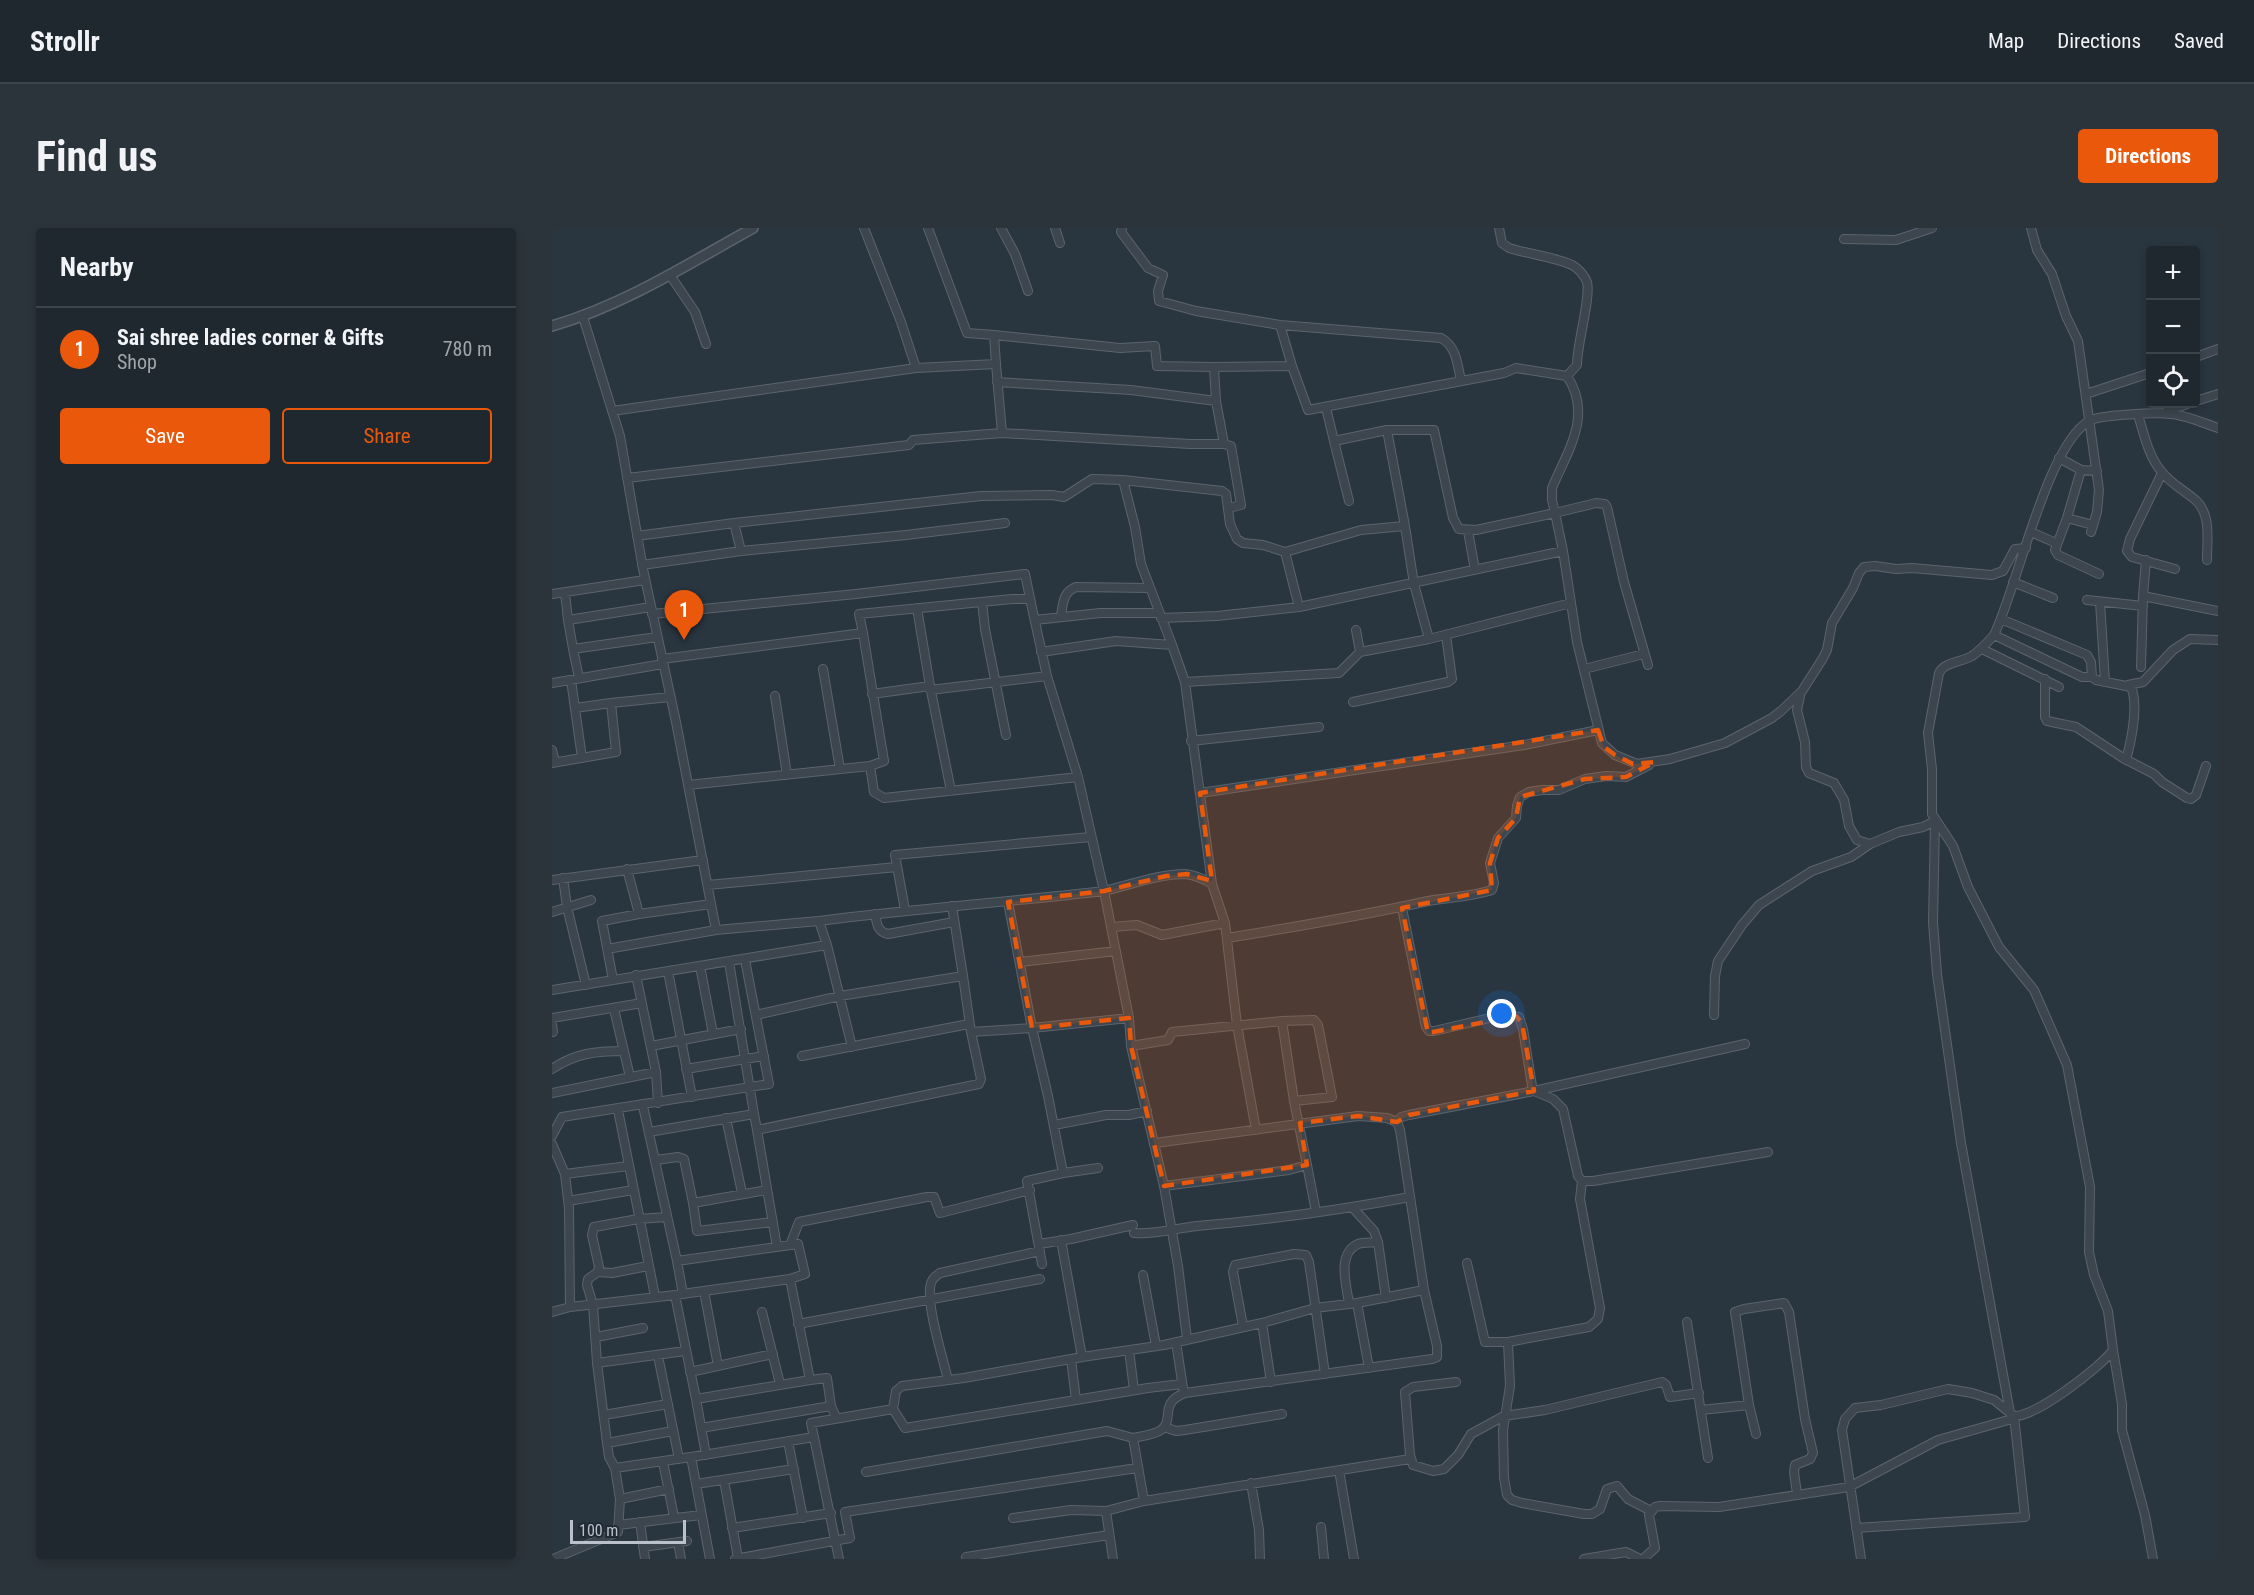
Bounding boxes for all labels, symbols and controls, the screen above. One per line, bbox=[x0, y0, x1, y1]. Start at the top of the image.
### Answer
text: Strollr bbox=[30, 25, 100, 58]
text: Map bbox=[1988, 29, 2024, 53]
text: Directions bbox=[2057, 29, 2141, 53]
text: Saved bbox=[2174, 29, 2224, 53]
button: Directions bbox=[2078, 129, 2218, 183]
text: Find us bbox=[36, 132, 157, 181]
map controls bbox=[2146, 246, 2200, 408]
button: + bbox=[2146, 246, 2200, 300]
text: Nearby bbox=[60, 252, 134, 282]
button: − bbox=[2146, 300, 2200, 354]
text: Sai shree ladies corner & Gifts bbox=[117, 325, 384, 350]
text: 1 bbox=[74, 337, 85, 361]
text: 780 m bbox=[443, 337, 492, 361]
text: Shop bbox=[117, 350, 157, 374]
button: locate bbox=[2146, 354, 2200, 408]
button: Save bbox=[60, 408, 270, 464]
button: Share bbox=[282, 408, 492, 464]
pin: 1 bbox=[664, 590, 704, 640]
your location bbox=[1487, 999, 1516, 1028]
scale bar bbox=[570, 1517, 686, 1544]
text: 100 m bbox=[579, 1521, 618, 1540]

